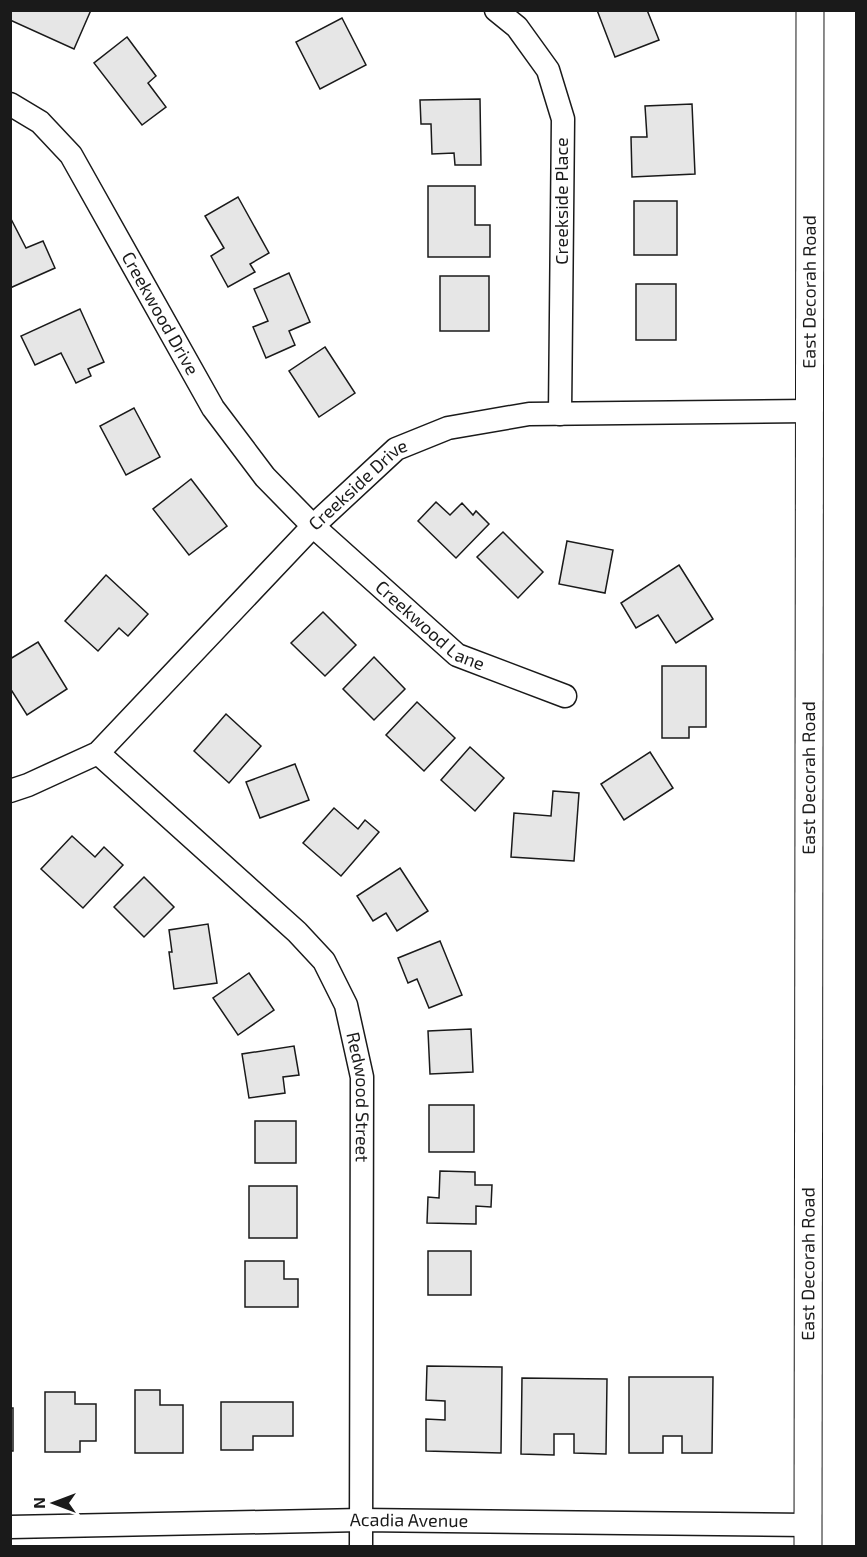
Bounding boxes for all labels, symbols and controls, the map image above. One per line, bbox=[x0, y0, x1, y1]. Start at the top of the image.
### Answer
street label: Creekside Place bbox=[550, 137, 572, 265]
street label: East Decorah Road bbox=[798, 215, 820, 369]
street label: Creekwood Drive bbox=[117, 247, 204, 379]
street label: Creekside Drive bbox=[304, 434, 410, 534]
street label: Creekwood Lane bbox=[371, 575, 488, 675]
street label: East Decorah Road bbox=[797, 701, 819, 855]
street label: Redwood Street bbox=[342, 1030, 374, 1162]
street label: East Decorah Road bbox=[796, 1187, 818, 1341]
north arrow bbox=[24, 1473, 84, 1533]
text: N bbox=[29, 1497, 48, 1509]
street label: Acadia Avenue bbox=[349, 1508, 468, 1531]

